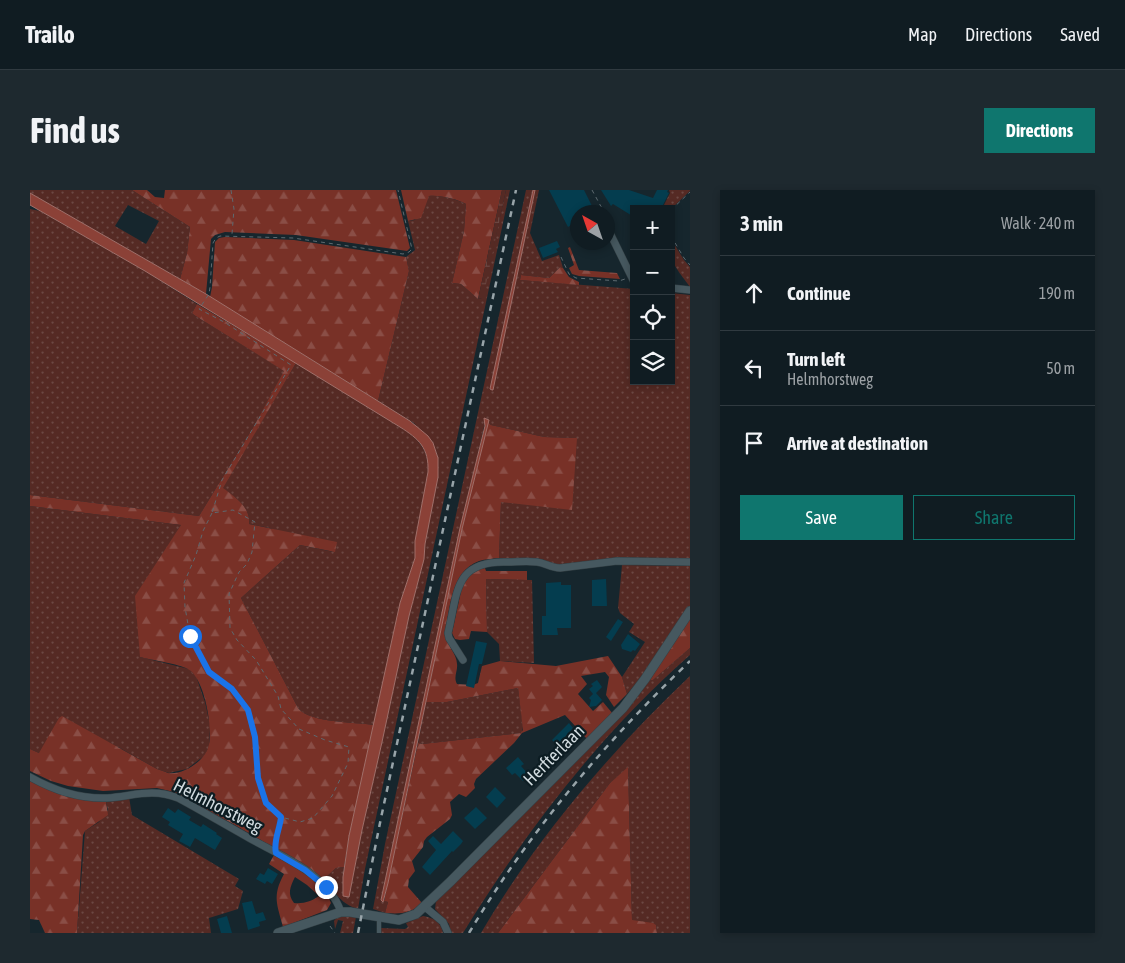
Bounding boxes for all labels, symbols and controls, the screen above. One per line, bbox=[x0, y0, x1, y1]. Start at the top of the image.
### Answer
text: Trailo bbox=[25, 21, 75, 48]
text: Map bbox=[908, 24, 937, 45]
text: Directions bbox=[965, 24, 1032, 45]
text: Saved bbox=[1060, 24, 1100, 45]
button: Directions bbox=[984, 108, 1095, 153]
text: Find us bbox=[30, 110, 120, 150]
north arrow bbox=[570, 205, 615, 250]
map controls bbox=[630, 205, 675, 385]
button: + bbox=[630, 205, 675, 250]
text: 3 min bbox=[740, 211, 783, 235]
text: Walk · 240 m bbox=[1001, 214, 1075, 232]
button: − bbox=[630, 250, 675, 295]
icon: ahead bbox=[740, 279, 768, 307]
text: Continue bbox=[787, 282, 851, 304]
text: 190 m bbox=[1039, 284, 1075, 302]
button: locate bbox=[630, 295, 675, 340]
button: layers bbox=[630, 340, 675, 385]
text: Turn left bbox=[787, 348, 845, 370]
icon: left bbox=[740, 354, 768, 382]
text: 50 m bbox=[1046, 359, 1075, 377]
text: Helmhorstweg bbox=[787, 370, 873, 388]
icon: arrive bbox=[740, 429, 768, 457]
text: Arrive at destination bbox=[787, 432, 928, 454]
button: Save bbox=[740, 495, 903, 540]
button: Share bbox=[913, 495, 1075, 540]
route start bbox=[179, 625, 202, 648]
street label: Herfterlaan bbox=[519, 720, 588, 789]
street label: Helmhorstweg bbox=[170, 774, 266, 837]
route end bbox=[315, 876, 338, 899]

